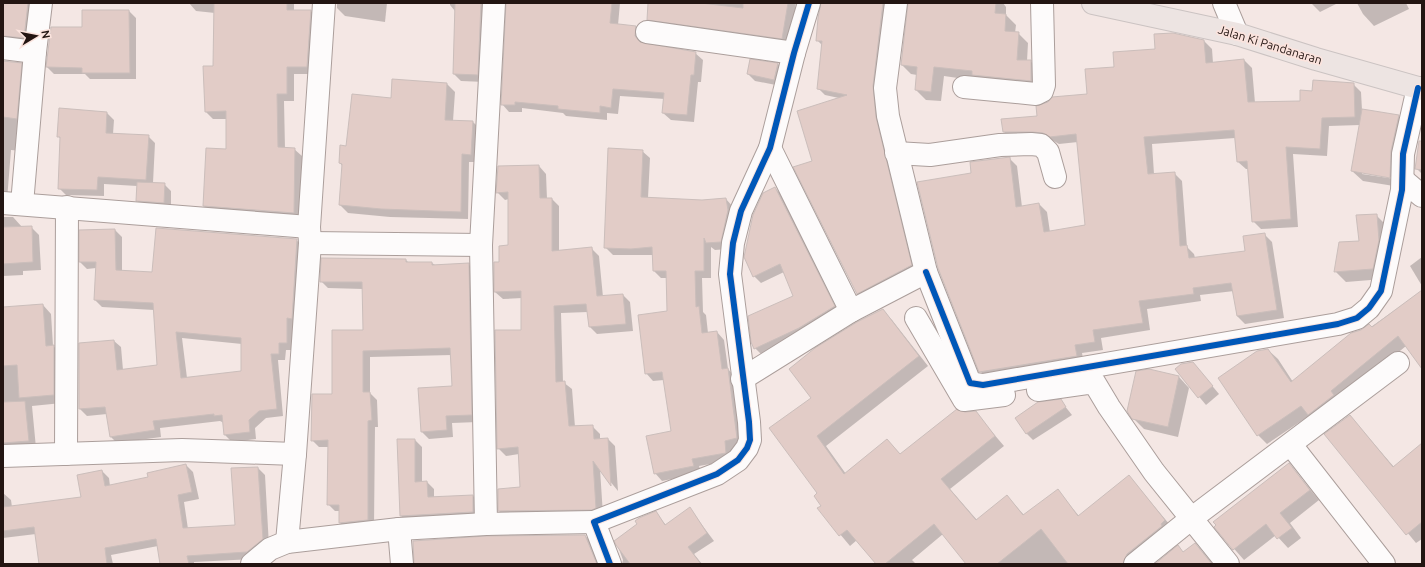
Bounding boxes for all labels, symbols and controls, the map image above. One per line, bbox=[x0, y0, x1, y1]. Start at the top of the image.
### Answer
north arrow bbox=[16, 16, 56, 56]
street label: Jalan Ki Pandanaran bbox=[1217, 23, 1324, 67]
text: N bbox=[39, 29, 52, 39]

